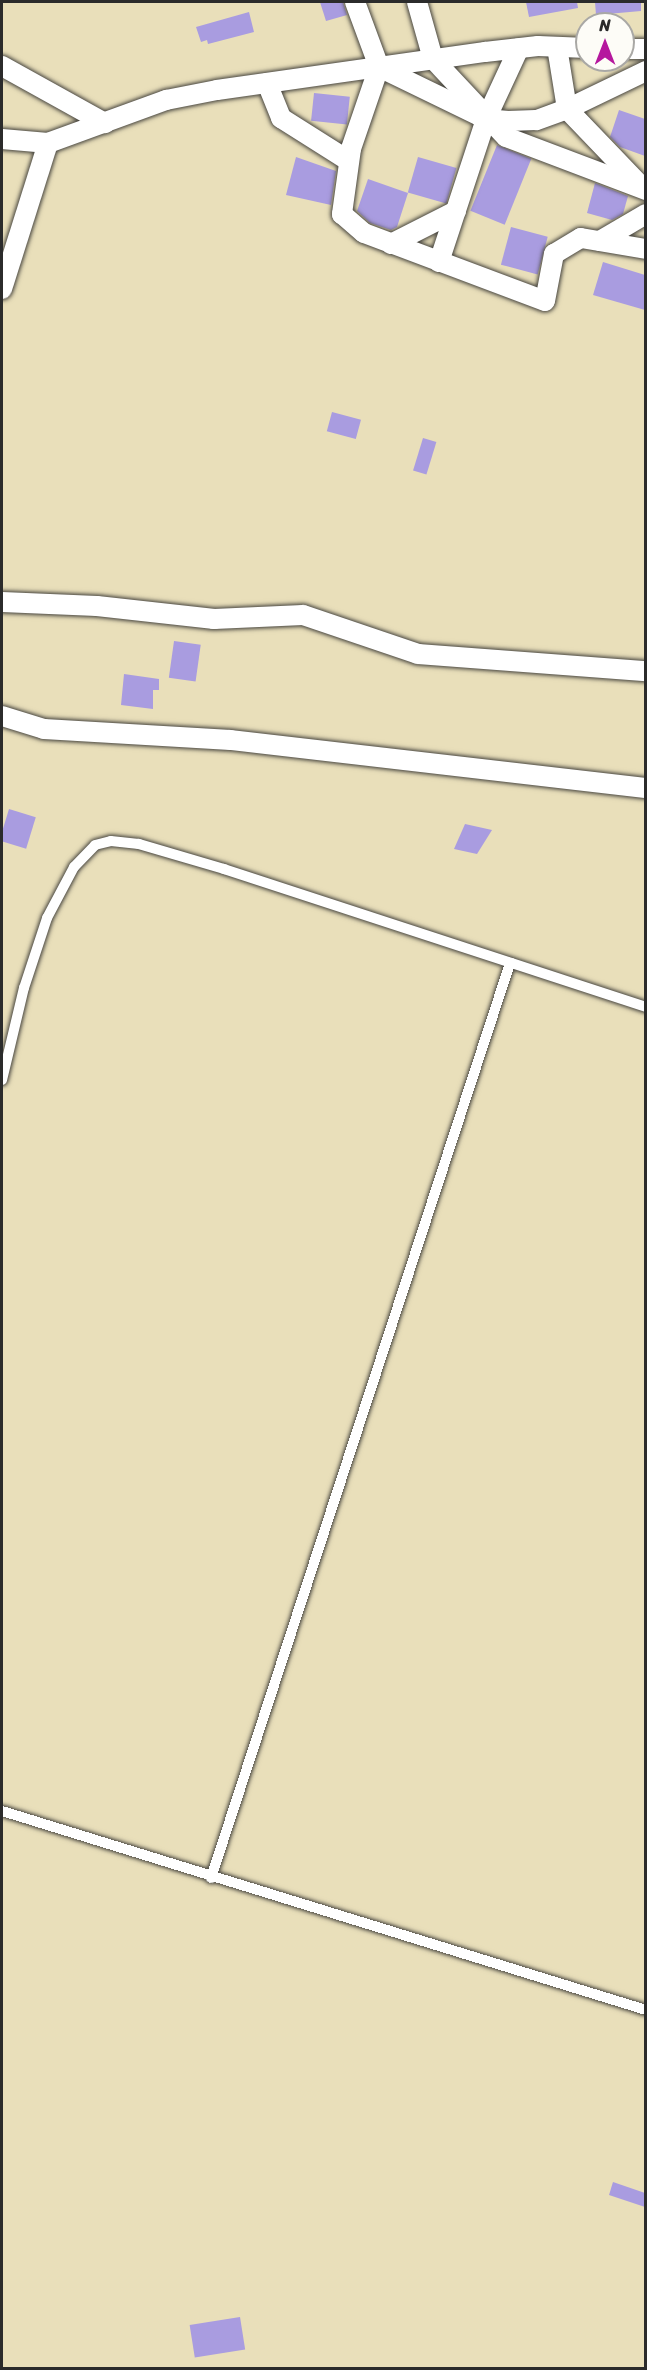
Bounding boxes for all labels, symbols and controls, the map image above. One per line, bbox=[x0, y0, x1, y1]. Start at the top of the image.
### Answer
text: N bbox=[599, 11, 611, 40]
north arrow bbox=[575, 12, 635, 72]

